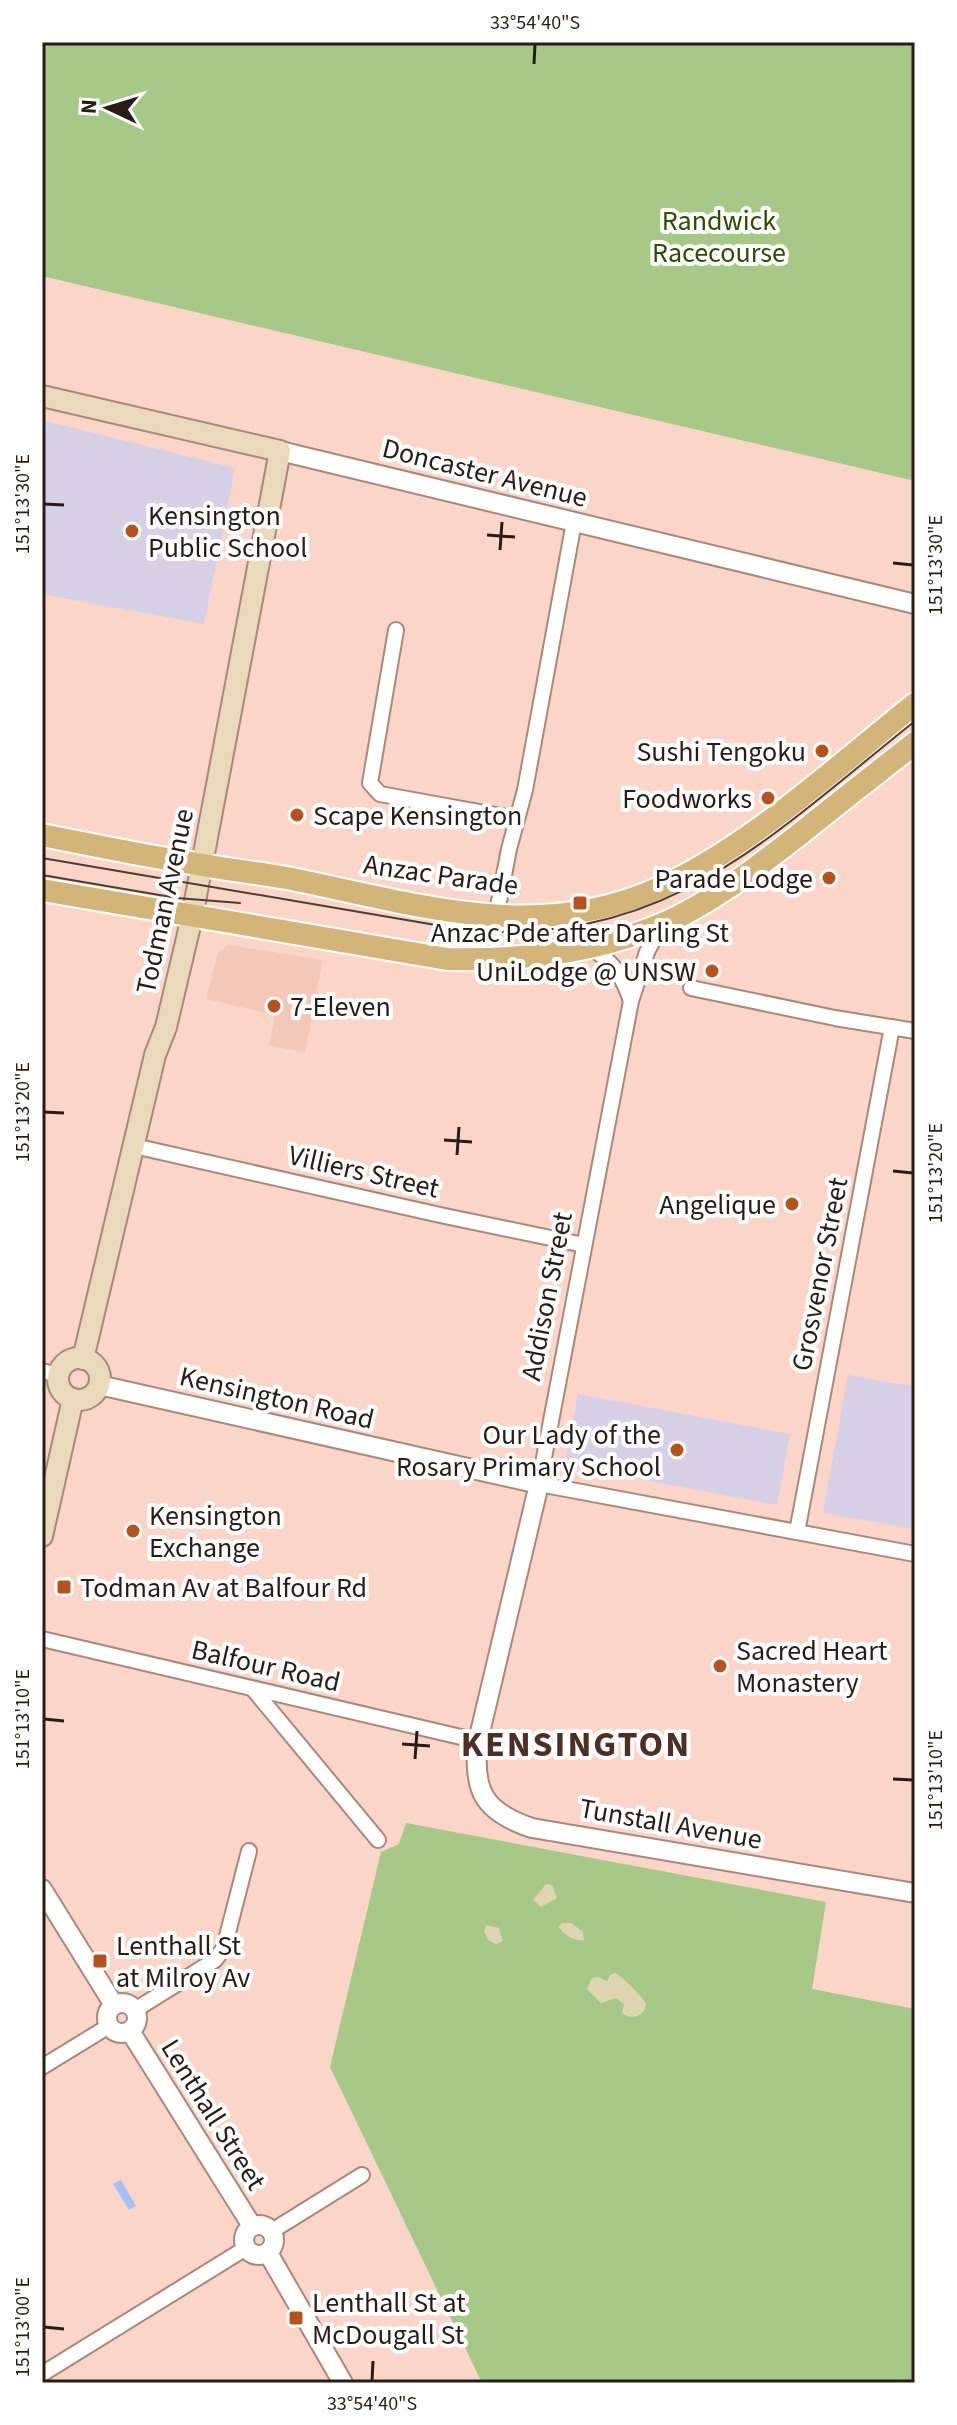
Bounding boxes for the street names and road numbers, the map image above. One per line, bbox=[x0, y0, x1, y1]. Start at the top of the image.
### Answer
street label: Doncaster Avenue bbox=[378, 428, 592, 518]
street label: Todman Avenue bbox=[126, 805, 204, 998]
street label: Anzac Parade bbox=[361, 844, 521, 906]
street label: Villiers Street bbox=[285, 1135, 444, 1209]
street label: Grosvenor Street bbox=[782, 1173, 858, 1374]
street label: Addison Street bbox=[511, 1208, 583, 1384]
street label: Kensington Road bbox=[176, 1356, 378, 1440]
street label: Balfour Road bbox=[187, 1629, 344, 1702]
street label: Tunstall Avenue bbox=[576, 1788, 765, 1860]
street label: Lenthall Street bbox=[151, 2031, 276, 2198]

